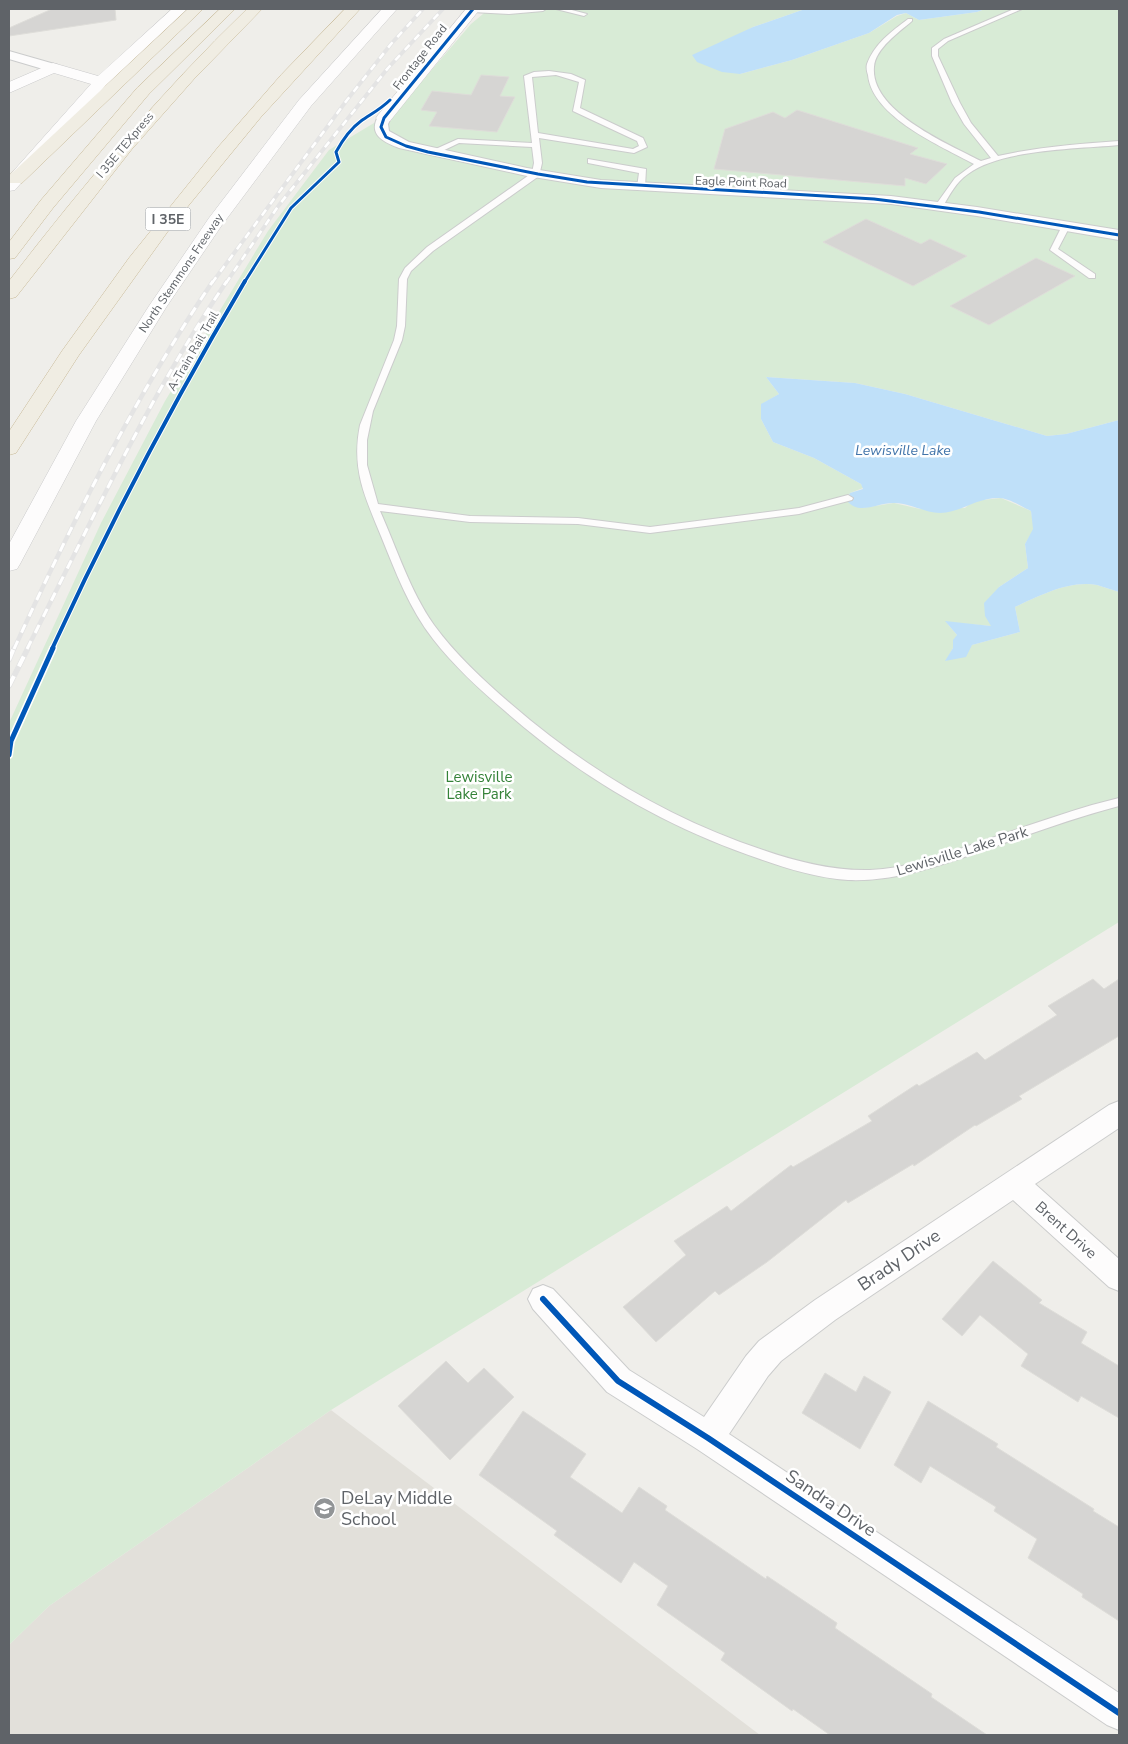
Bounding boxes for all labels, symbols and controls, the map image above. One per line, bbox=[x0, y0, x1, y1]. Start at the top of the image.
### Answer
street label: Frontage Road bbox=[389, 21, 451, 93]
street label: I 35E TEXpress bbox=[93, 108, 158, 181]
street label: Eagle Point Road bbox=[695, 172, 787, 192]
road number: I 35E bbox=[146, 208, 190, 230]
street label: North Stemmons Freeway bbox=[135, 209, 227, 336]
street label: A-Train Rail Trail bbox=[164, 308, 223, 394]
water label: Lewisville Lake bbox=[855, 441, 951, 460]
park label: Lewisville Lake Park bbox=[445, 767, 513, 804]
street label: Lewisville Lake Park bbox=[894, 821, 1031, 880]
street label: Brent Drive bbox=[1031, 1197, 1101, 1263]
street label: Brady Drive bbox=[853, 1223, 945, 1297]
street label: Sandra Drive bbox=[781, 1464, 881, 1542]
place label: DeLay Middle School bbox=[341, 1486, 452, 1531]
school or university icon: DeLay Middle School bbox=[313, 1496, 337, 1520]

